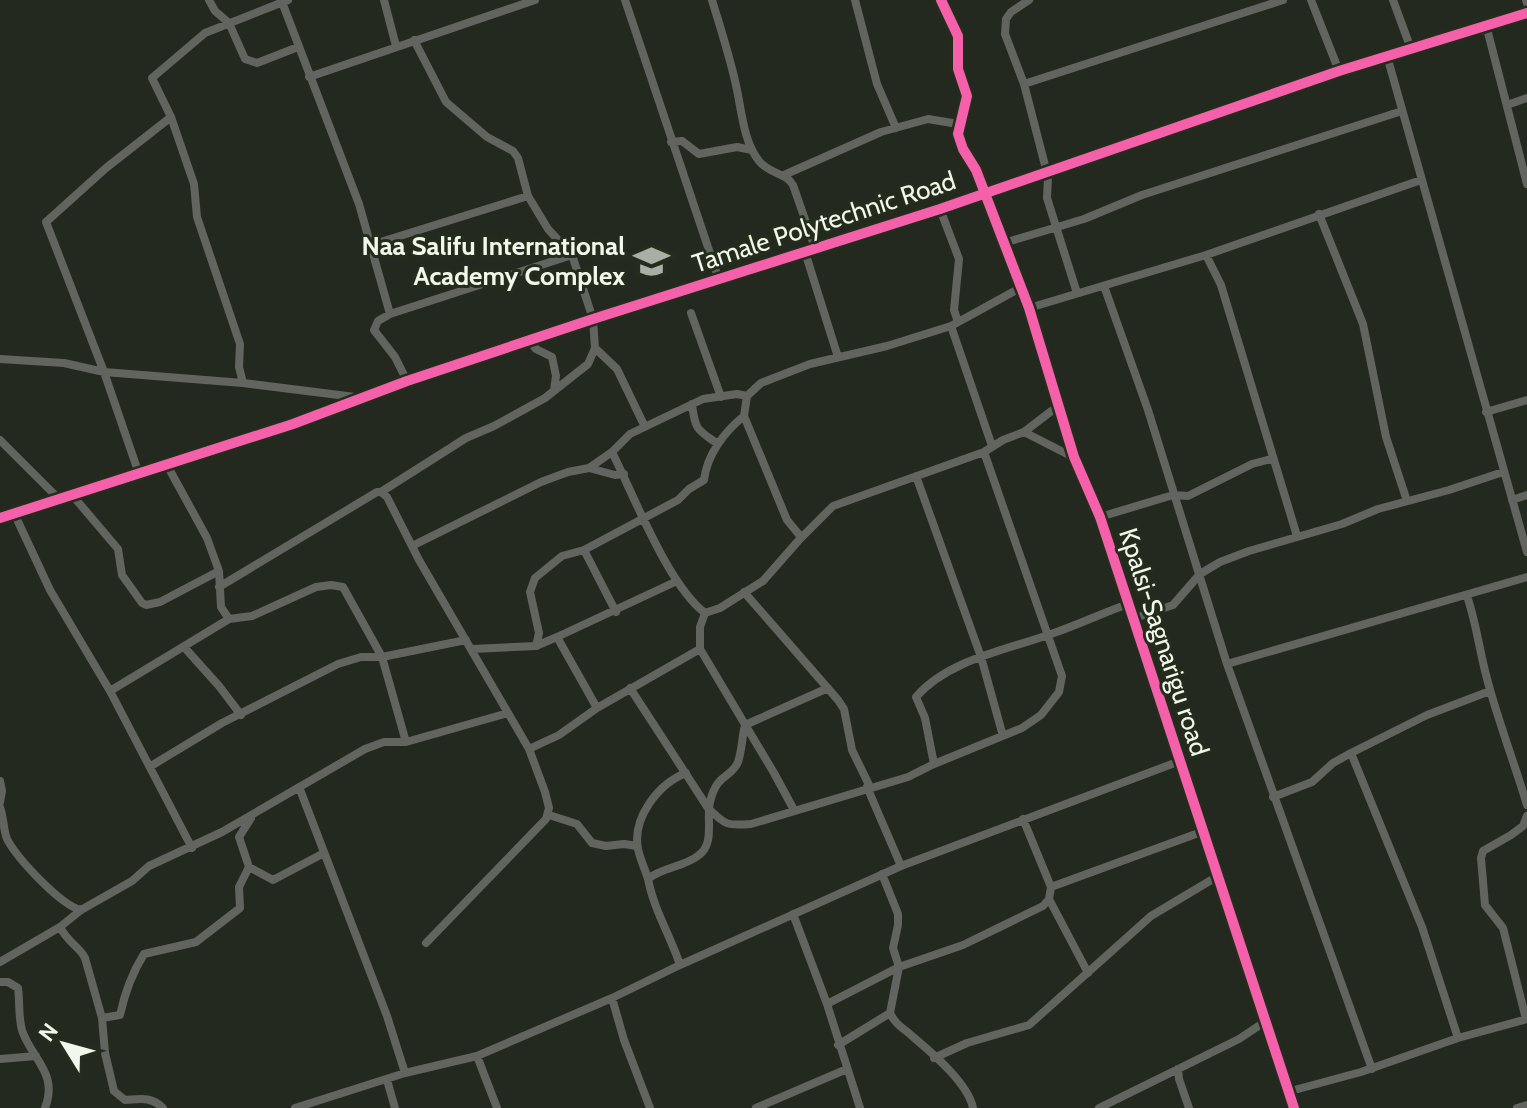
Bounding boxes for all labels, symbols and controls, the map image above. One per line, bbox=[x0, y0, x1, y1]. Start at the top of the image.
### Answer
street label: Tamale Polytechnic Road bbox=[688, 164, 960, 280]
place label: Naa Salifu International Academy Complex bbox=[362, 230, 625, 292]
school or university icon: Naa Salifu International Academy Complex bbox=[632, 242, 670, 280]
street label: Kpalsi-Sagnarigu road bbox=[1112, 524, 1216, 760]
north arrow bbox=[24, 1004, 104, 1084]
text: N bbox=[33, 1018, 64, 1047]

